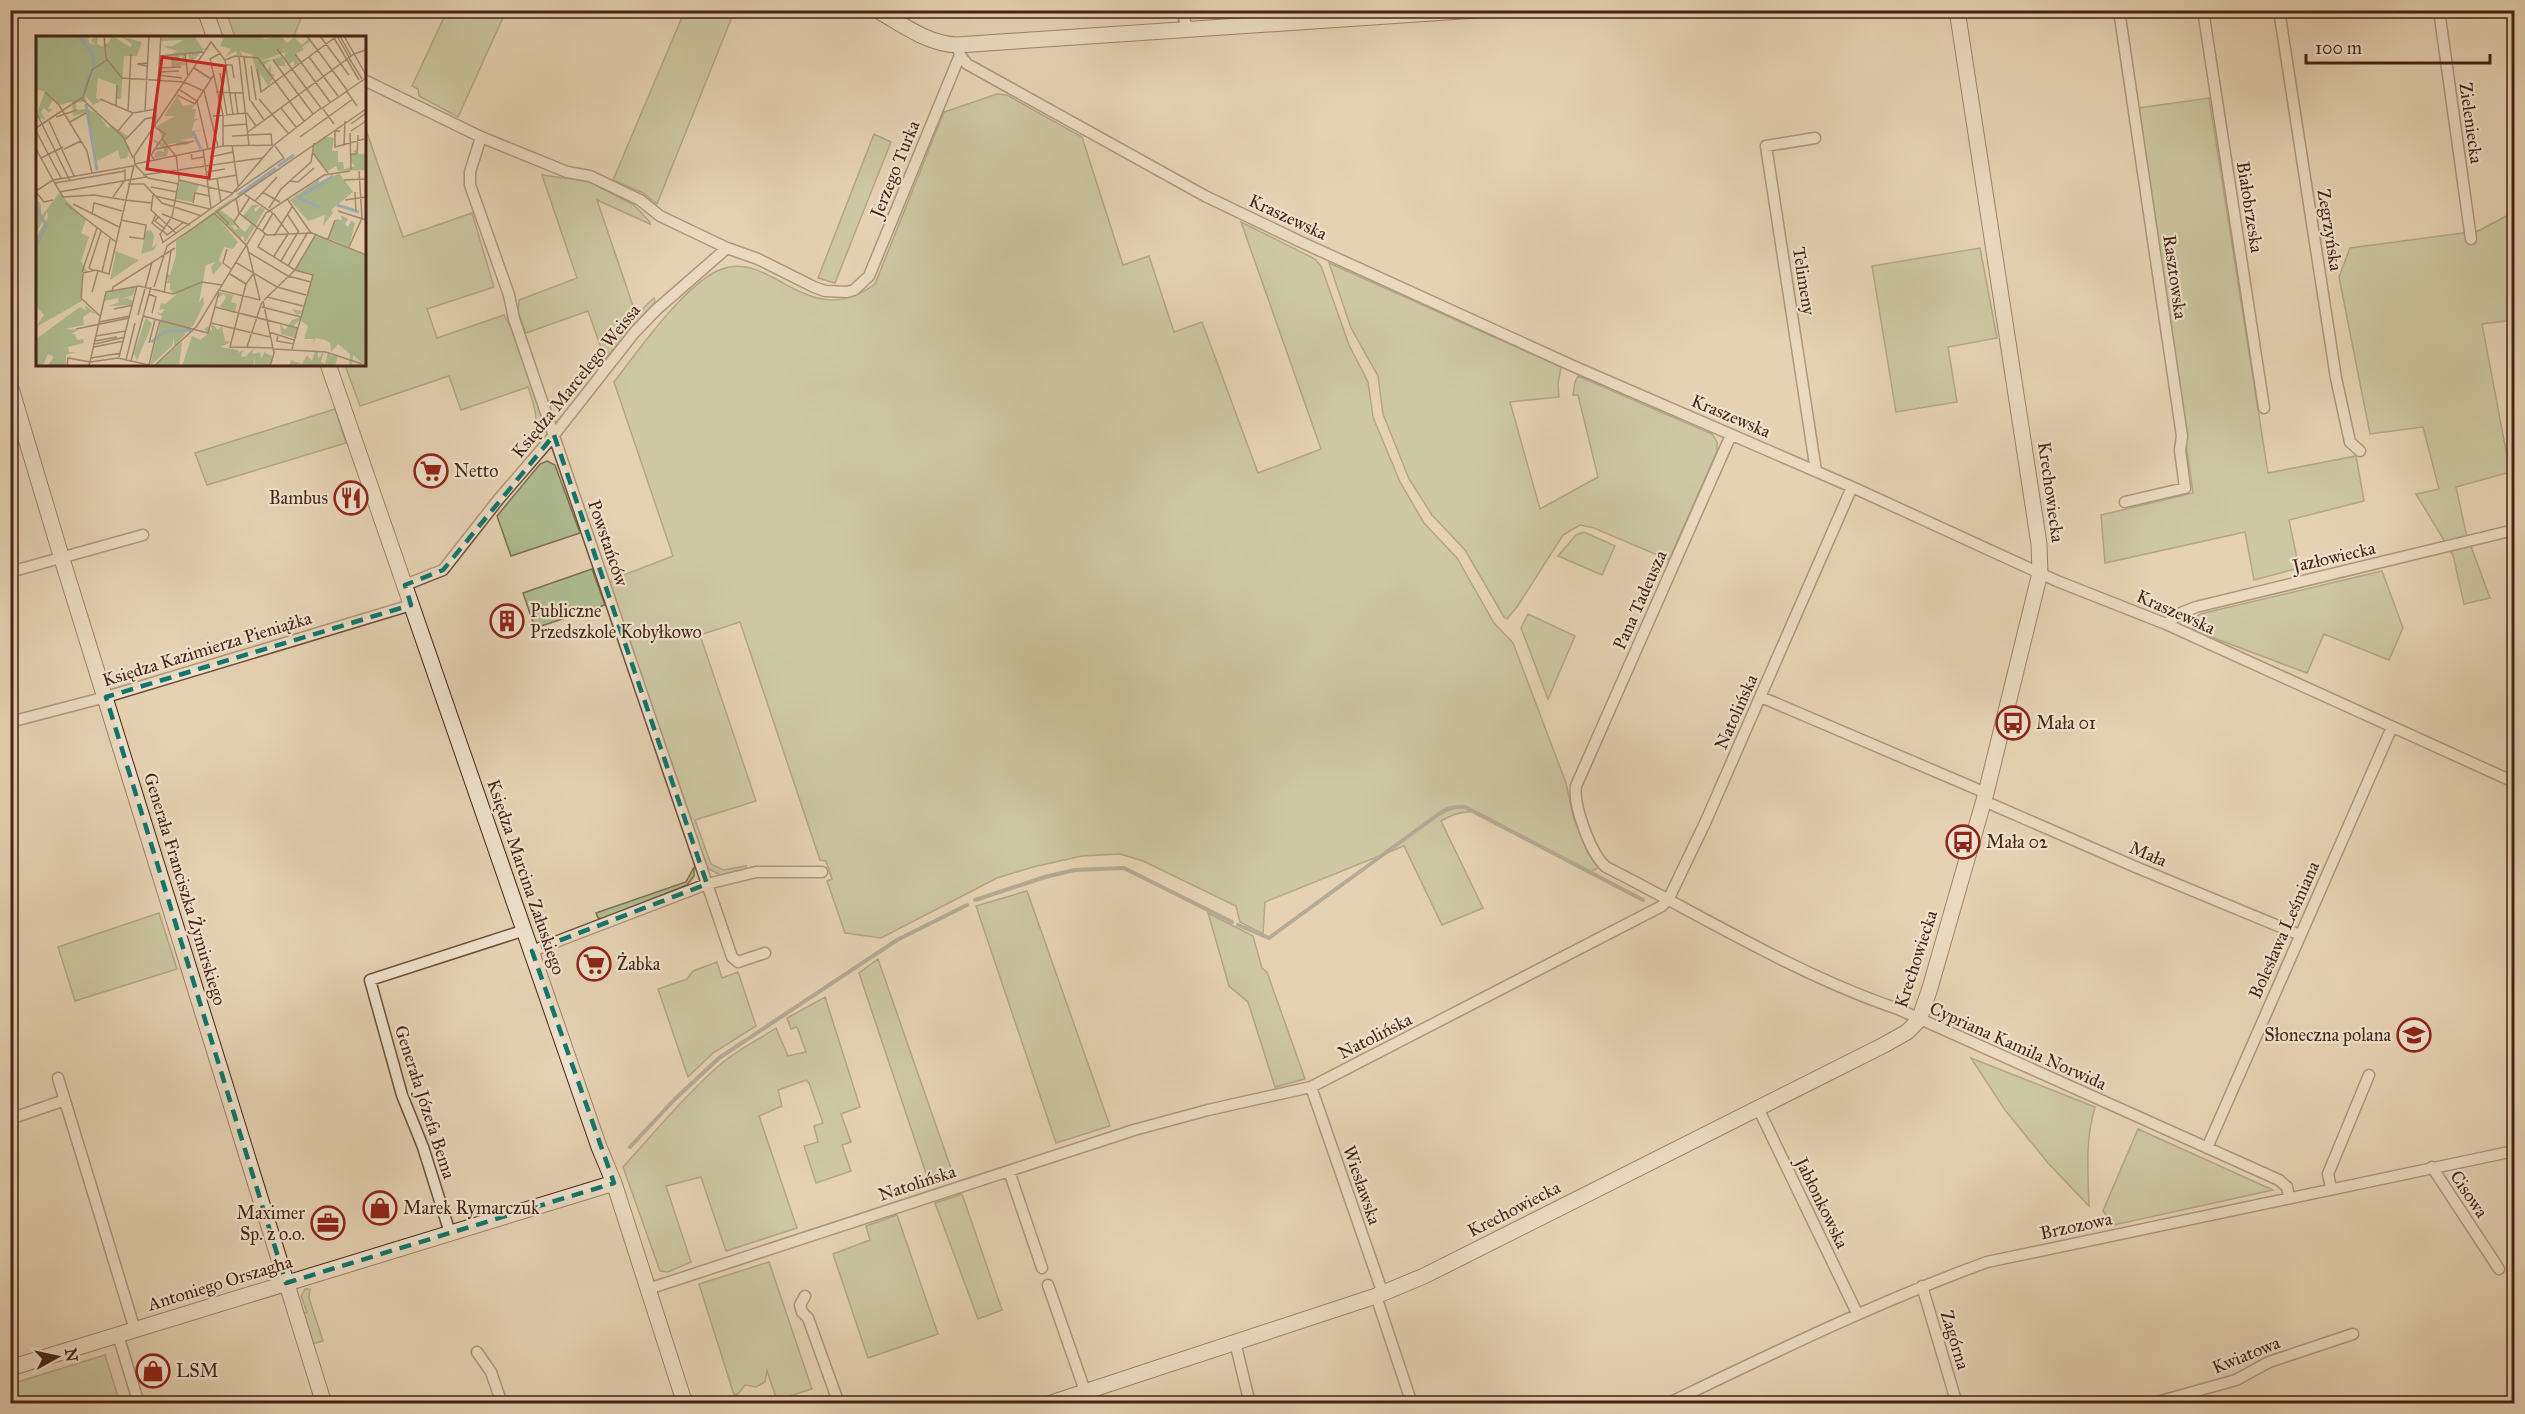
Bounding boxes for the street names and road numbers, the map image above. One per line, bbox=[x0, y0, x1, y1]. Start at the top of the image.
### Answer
street label: Zieleniecka bbox=[2454, 81, 2488, 165]
street label: Jerzego Turka bbox=[865, 117, 926, 223]
street label: Białobrzeska bbox=[2232, 160, 2268, 255]
street label: Zegrzyńska bbox=[2312, 187, 2347, 273]
street label: Kraszewska bbox=[1245, 189, 1331, 245]
street label: Rasztowska bbox=[2158, 233, 2192, 321]
street label: Telimeny bbox=[1788, 245, 1820, 317]
street label: Księdza Marcelego Weissa bbox=[507, 299, 646, 463]
street label: Kraszewska bbox=[1688, 390, 1774, 443]
street label: Krechowiecka bbox=[2033, 440, 2069, 544]
street label: Powstańców bbox=[583, 497, 633, 589]
street label: Jazłowiecka bbox=[2288, 537, 2378, 579]
street label: Pana Tadeusza bbox=[1608, 547, 1672, 653]
street label: Kraszewska bbox=[2133, 585, 2219, 639]
street label: Księdza Kazimierza Pieniążka bbox=[100, 607, 315, 691]
street label: Natolińska bbox=[1710, 671, 1762, 753]
street label: Generała Franciszka Żymirskiego bbox=[138, 770, 232, 1008]
street label: Księdza Marcina Załuskiego bbox=[481, 776, 570, 978]
street label: Mała bbox=[2126, 836, 2170, 872]
street label: Bolesława Leśmiana bbox=[2244, 858, 2324, 1002]
street label: Krechowiecka bbox=[1890, 907, 1942, 1011]
street label: Cypriana Kamila Norwida bbox=[1926, 997, 2110, 1095]
street label: Natolińska bbox=[1334, 1008, 1416, 1064]
street label: Generała Józefa Bema bbox=[389, 1022, 460, 1182]
street label: Wiesławska bbox=[1338, 1142, 1386, 1228]
street label: Jabłonkowska bbox=[1789, 1152, 1854, 1253]
street label: Natolińska bbox=[876, 1160, 959, 1206]
street label: Cisowa bbox=[2445, 1166, 2493, 1222]
street label: Krechowiecka bbox=[1464, 1176, 1564, 1242]
street label: Brzozowa bbox=[2038, 1208, 2114, 1244]
street label: Antoniego Orszagha bbox=[144, 1250, 296, 1317]
street label: Zagórna bbox=[1935, 1308, 1974, 1373]
street label: Kwiatowa bbox=[2209, 1331, 2284, 1379]

